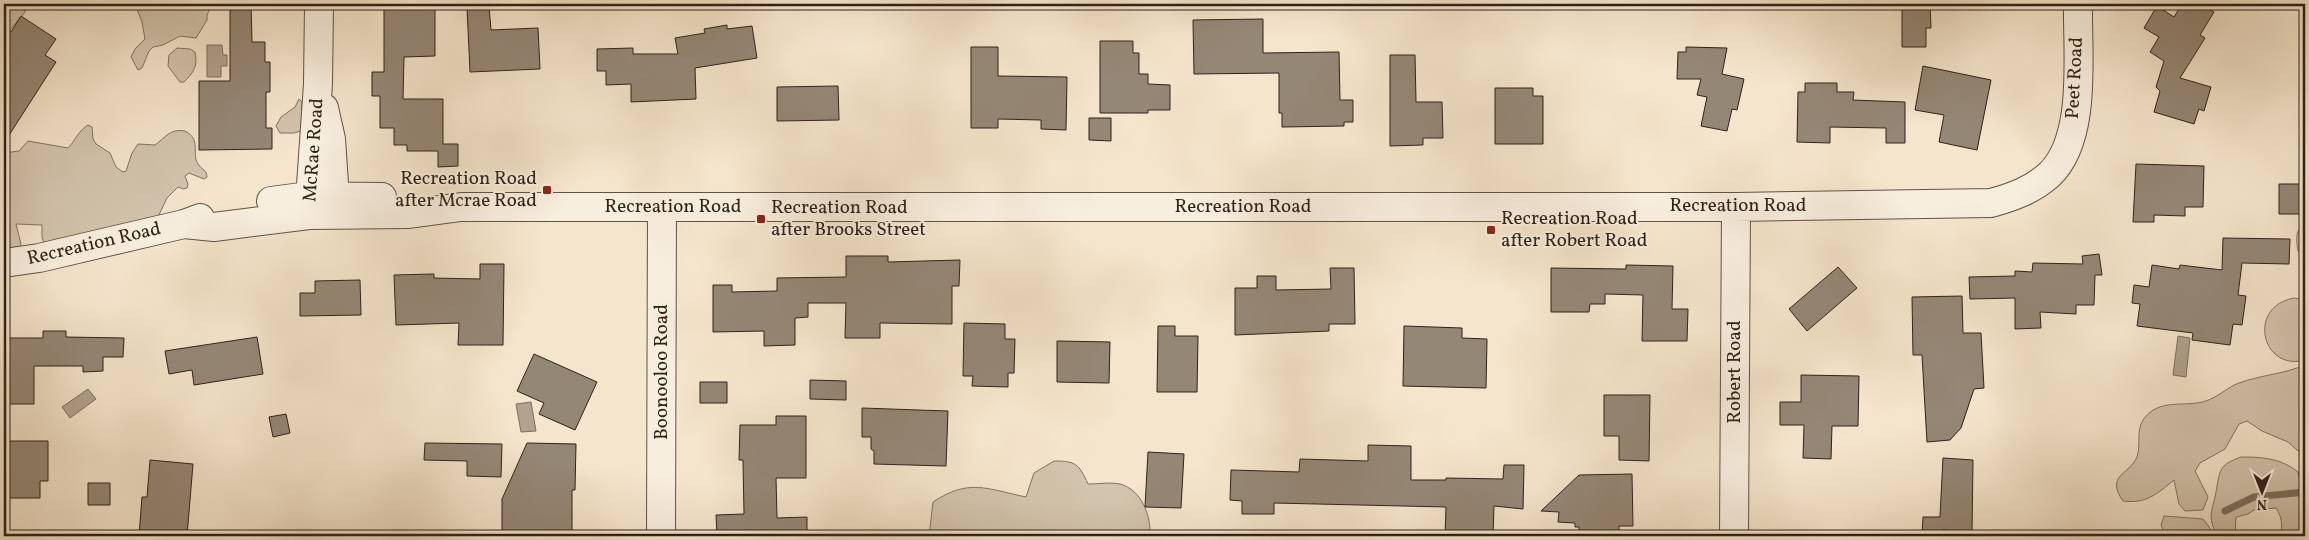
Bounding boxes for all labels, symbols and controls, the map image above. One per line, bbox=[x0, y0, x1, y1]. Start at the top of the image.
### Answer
street label: Peet Road bbox=[2060, 36, 2090, 120]
street label: McRae Road bbox=[297, 97, 331, 203]
place label: Recreation Road after Mcrae Road bbox=[395, 166, 537, 214]
marker: Recreation Road after Mcrae Road bbox=[541, 184, 553, 196]
street label: Recreation Road bbox=[1670, 193, 1806, 219]
street label: Recreation Road bbox=[605, 194, 741, 220]
street label: Recreation Road bbox=[1175, 194, 1311, 220]
place label: Recreation Road after Brooks Street bbox=[771, 195, 926, 243]
place label: Recreation Road after Robert Road bbox=[1501, 206, 1647, 254]
marker: Recreation Road after Brooks Street bbox=[755, 213, 767, 225]
street label: Recreation Road bbox=[24, 216, 164, 272]
marker: Recreation Road after Robert Road bbox=[1485, 224, 1497, 236]
street label: Boonooloo Road bbox=[649, 304, 675, 440]
street label: Robert Road bbox=[1722, 320, 1748, 424]
north arrow bbox=[2236, 468, 2286, 518]
text: N bbox=[2257, 494, 2267, 513]

